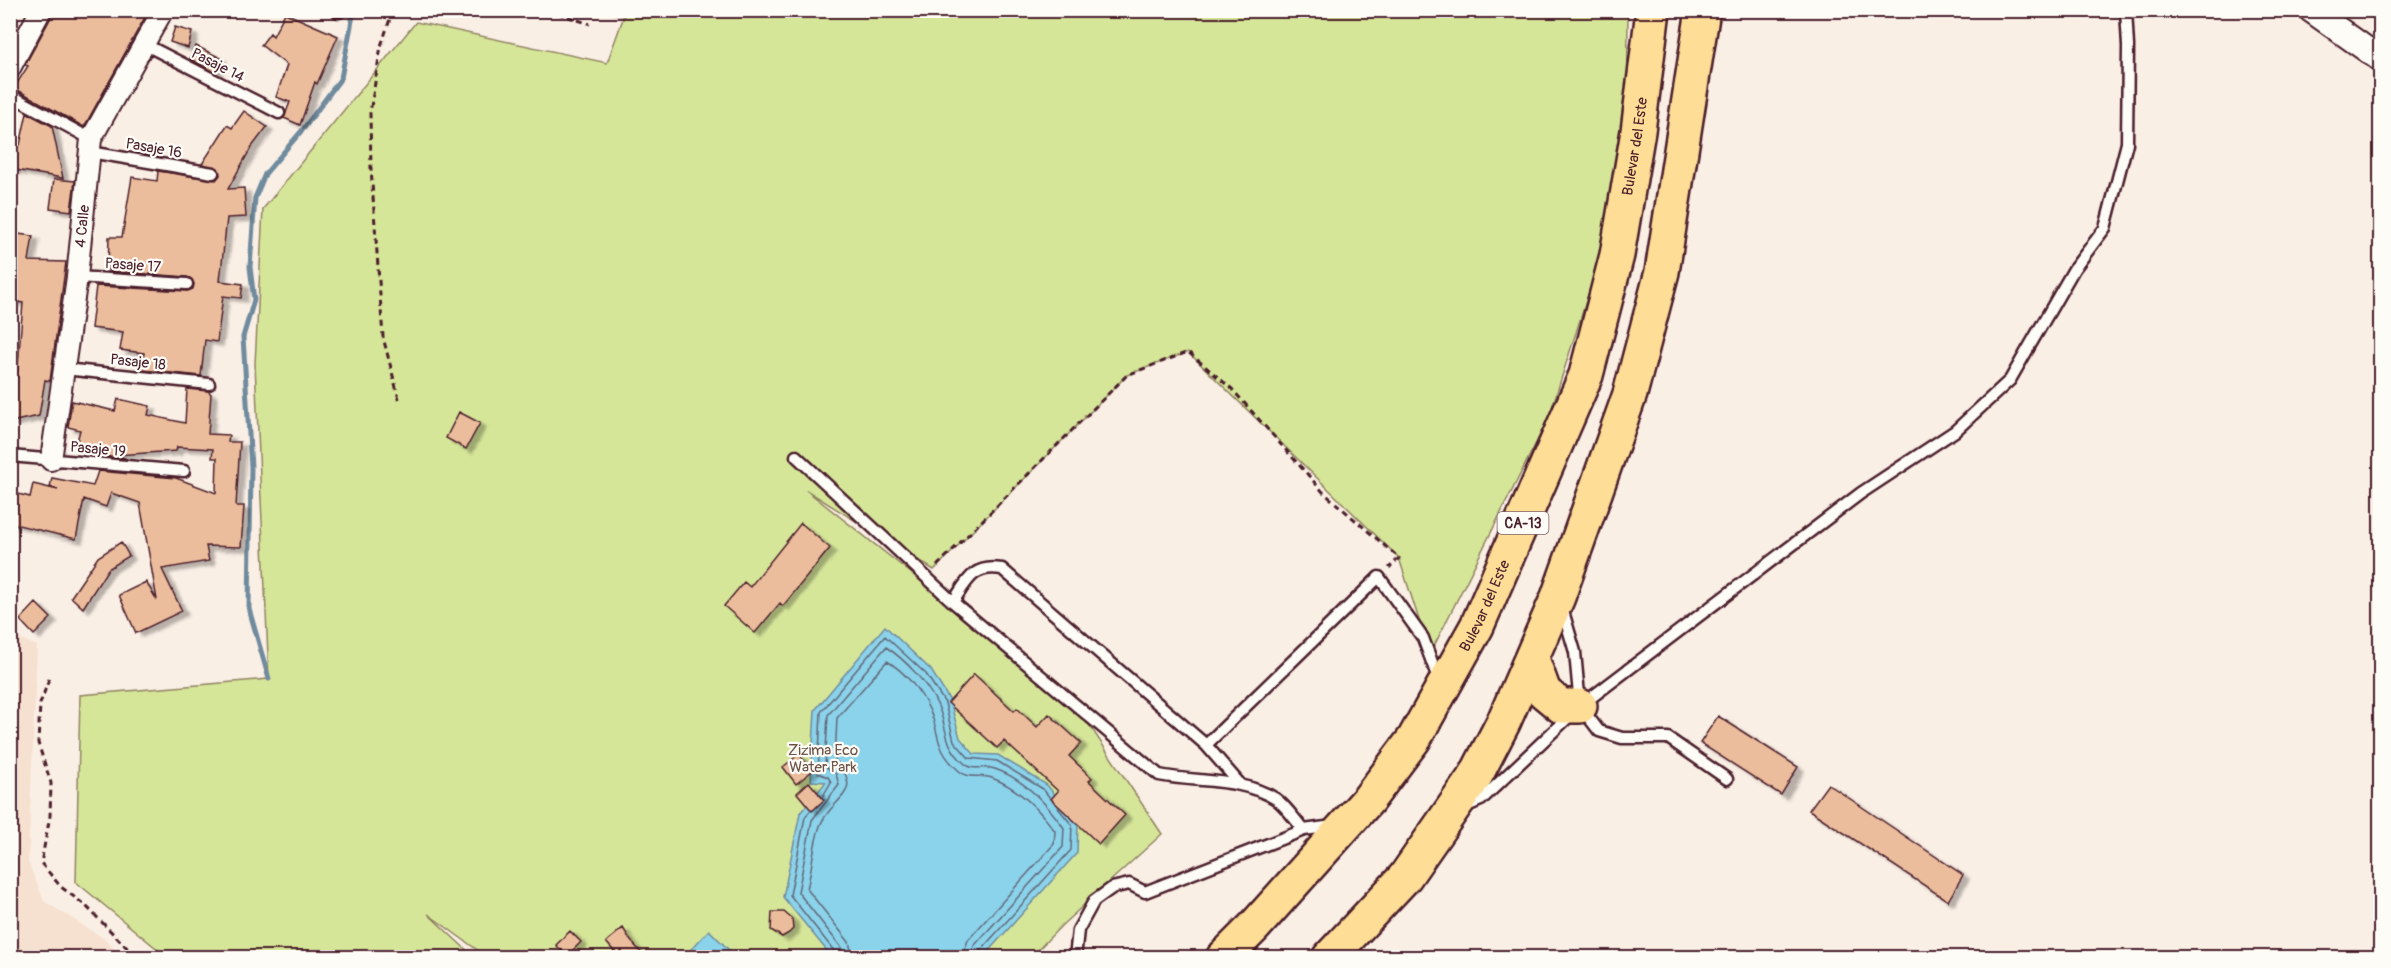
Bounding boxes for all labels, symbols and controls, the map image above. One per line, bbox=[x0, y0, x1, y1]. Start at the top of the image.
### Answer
street label: Pasaje 14 bbox=[188, 44, 248, 87]
street label: Bulevar del Este bbox=[1618, 96, 1652, 197]
street label: Pasaje 16 bbox=[124, 134, 184, 163]
street label: 4 Calle bbox=[71, 203, 94, 248]
street label: Pasaje 17 bbox=[104, 254, 162, 277]
street label: Pasaje 18 bbox=[109, 350, 167, 375]
street label: Pasaje 19 bbox=[69, 438, 127, 461]
road number: CA-13 bbox=[1498, 512, 1549, 534]
street label: Bulevar del Este bbox=[1456, 556, 1515, 655]
park label: Zizima Eco Water Park bbox=[788, 741, 858, 777]

